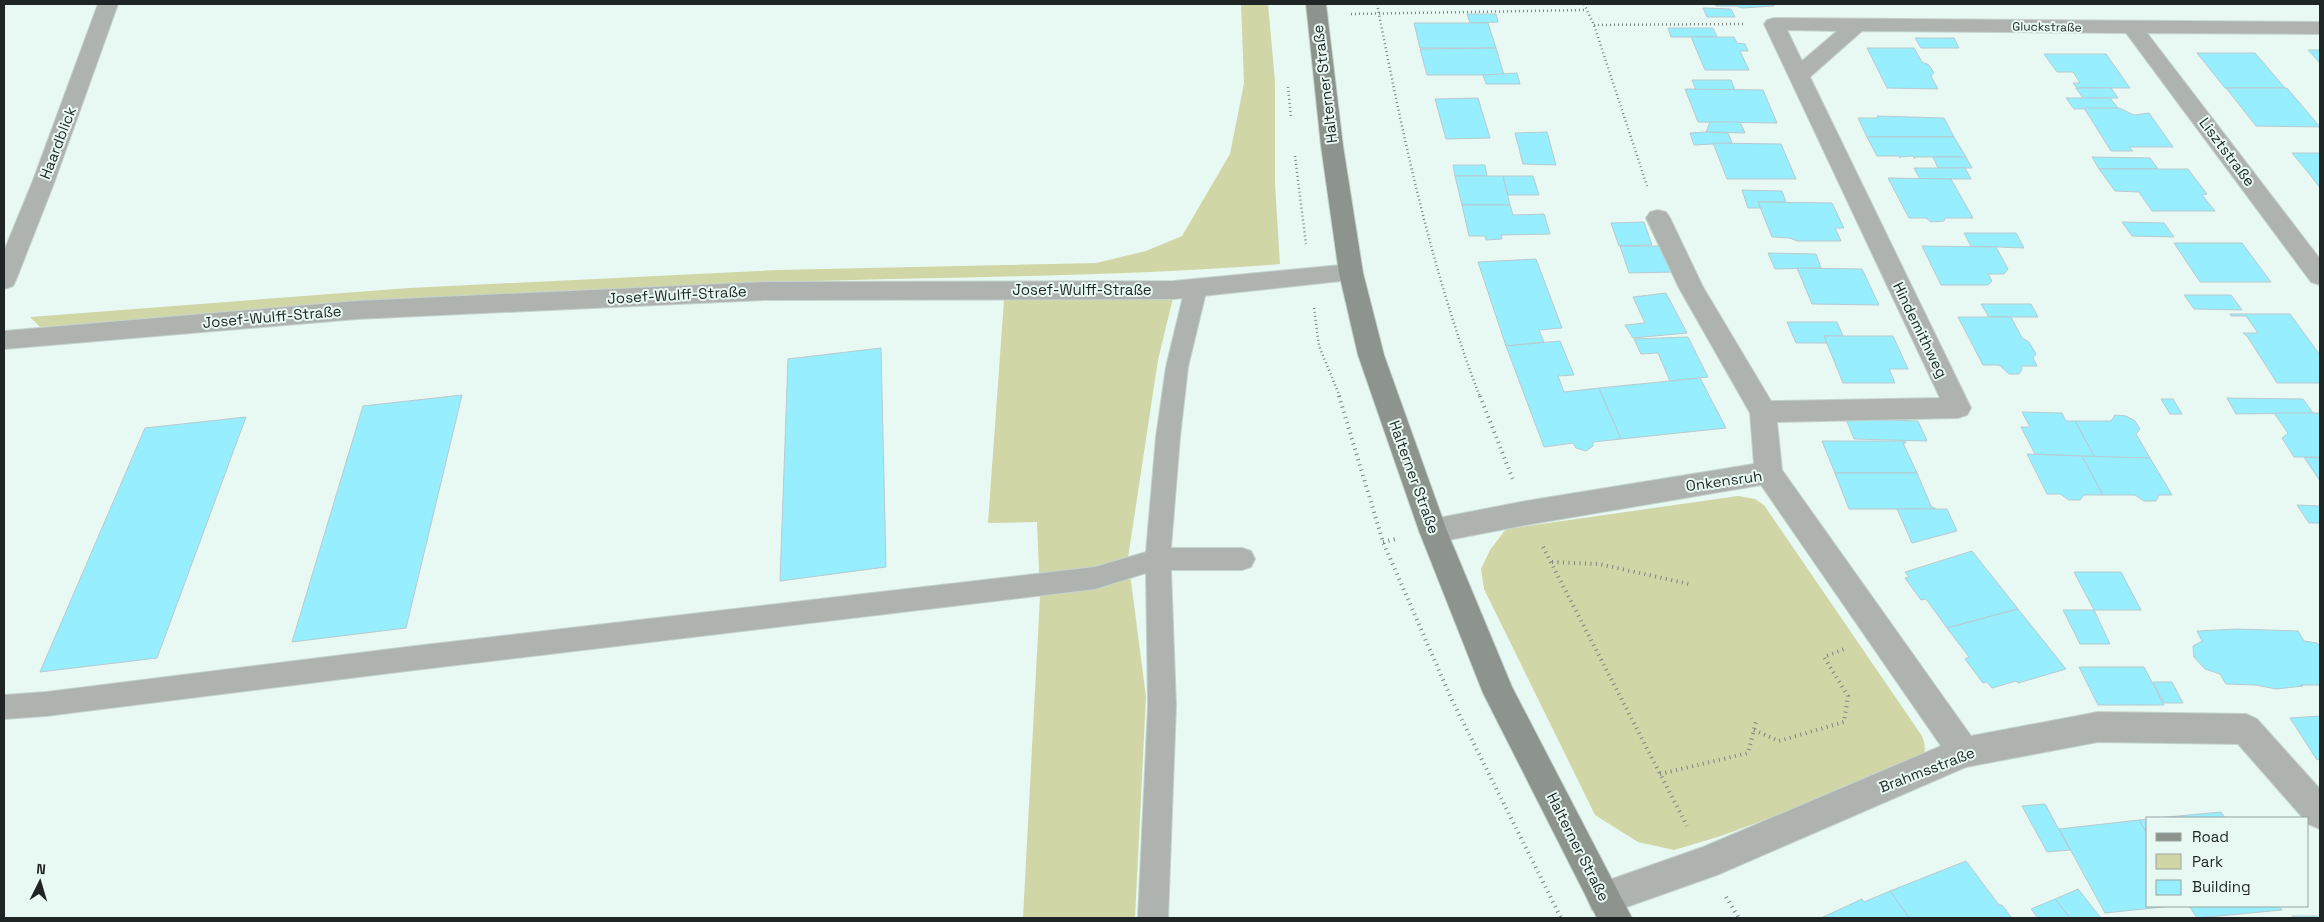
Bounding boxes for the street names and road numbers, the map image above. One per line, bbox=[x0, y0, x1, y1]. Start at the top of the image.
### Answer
street label: Gluckstraße bbox=[2012, 18, 2082, 36]
street label: Halterner Straße bbox=[1308, 24, 1341, 144]
street label: Haardblick bbox=[35, 104, 80, 182]
street label: Lisztstraße bbox=[2195, 113, 2260, 190]
street label: Hindemithweg bbox=[1889, 279, 1952, 381]
street label: Josef-Wulff-Straße bbox=[1012, 280, 1152, 299]
street label: Josef-Wulff-Straße bbox=[607, 281, 747, 308]
street label: Josef-Wulff-Straße bbox=[202, 301, 342, 332]
street label: Halterner Straße bbox=[1385, 418, 1444, 536]
street label: Onkensruh bbox=[1685, 466, 1763, 495]
street label: Brahmsstraße bbox=[1876, 743, 1977, 796]
street label: Halterner Straße bbox=[1543, 789, 1614, 904]

